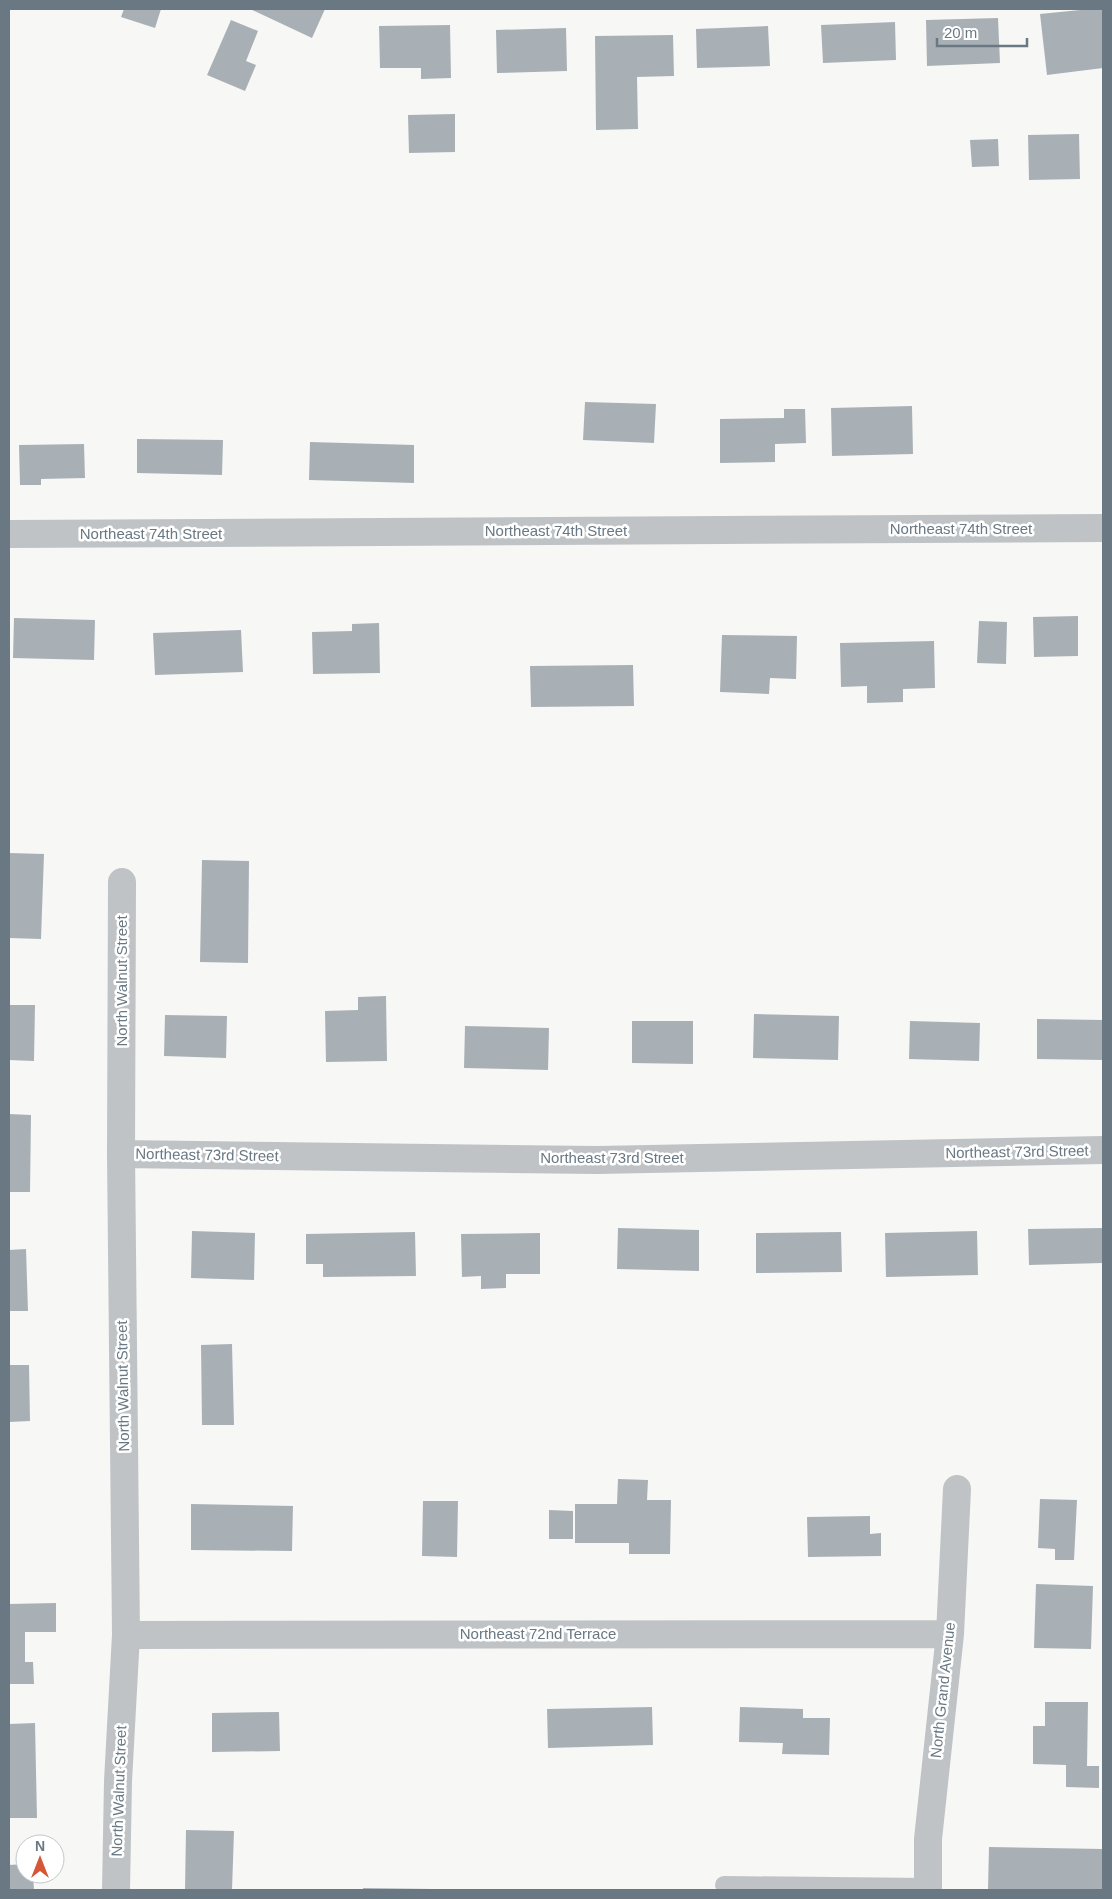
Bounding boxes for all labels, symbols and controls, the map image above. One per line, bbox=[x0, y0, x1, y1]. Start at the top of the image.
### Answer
scale bar bbox=[937, 15, 1027, 47]
text: 20 m bbox=[944, 24, 977, 41]
street label: Northeast 74th Street bbox=[890, 520, 1033, 537]
street label: Northeast 74th Street bbox=[485, 522, 628, 539]
street label: Northeast 74th Street bbox=[80, 525, 223, 542]
street label: North Walnut Street bbox=[113, 915, 130, 1047]
street label: Northeast 73rd Street bbox=[945, 1142, 1090, 1161]
street label: Northeast 73rd Street bbox=[135, 1145, 280, 1164]
street label: Northeast 73rd Street bbox=[540, 1149, 685, 1166]
street label: North Walnut Street bbox=[113, 1319, 132, 1452]
street label: North Grand Avenue bbox=[927, 1621, 958, 1759]
street label: Northeast 72nd Terrace bbox=[460, 1625, 616, 1642]
street label: North Walnut Street bbox=[108, 1724, 129, 1857]
north arrow bbox=[15, 1834, 65, 1884]
text: N bbox=[35, 1838, 45, 1854]

